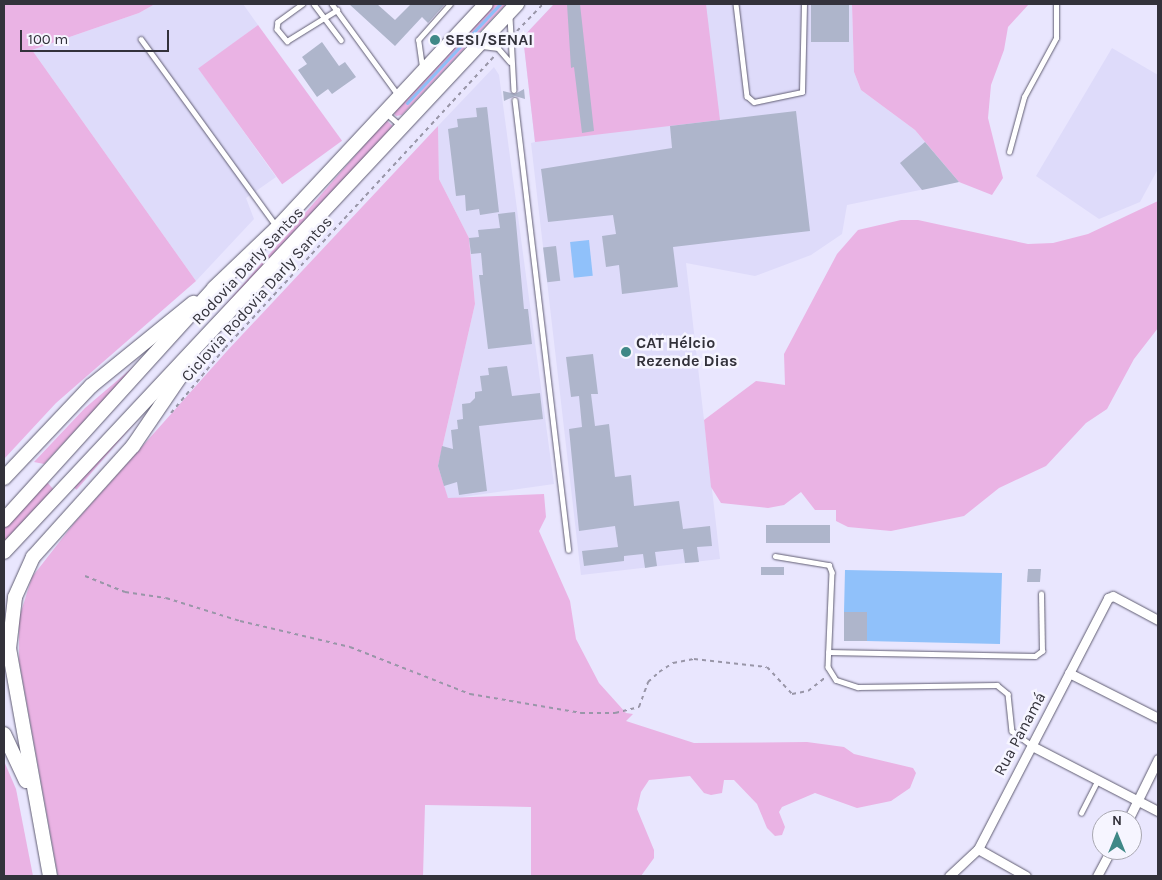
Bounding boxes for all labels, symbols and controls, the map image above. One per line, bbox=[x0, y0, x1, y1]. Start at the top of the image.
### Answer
scale bar bbox=[22, 20, 171, 52]
text: 100 m bbox=[28, 30, 68, 48]
place label: SESI/SENAI bbox=[445, 30, 533, 50]
marker: SESI/SENAI bbox=[429, 34, 441, 46]
street label: Rodovia Darly Santos bbox=[188, 203, 308, 329]
street label: Ciclovia Rodovia Darly Santos bbox=[178, 212, 336, 386]
place label: CAT Hélcio Rezende Dias bbox=[636, 333, 738, 371]
marker: CAT Hélcio Rezende Dias bbox=[620, 346, 632, 358]
street label: Rua Panamá bbox=[990, 689, 1050, 779]
north arrow bbox=[1092, 810, 1142, 860]
text: N bbox=[1112, 812, 1122, 829]

